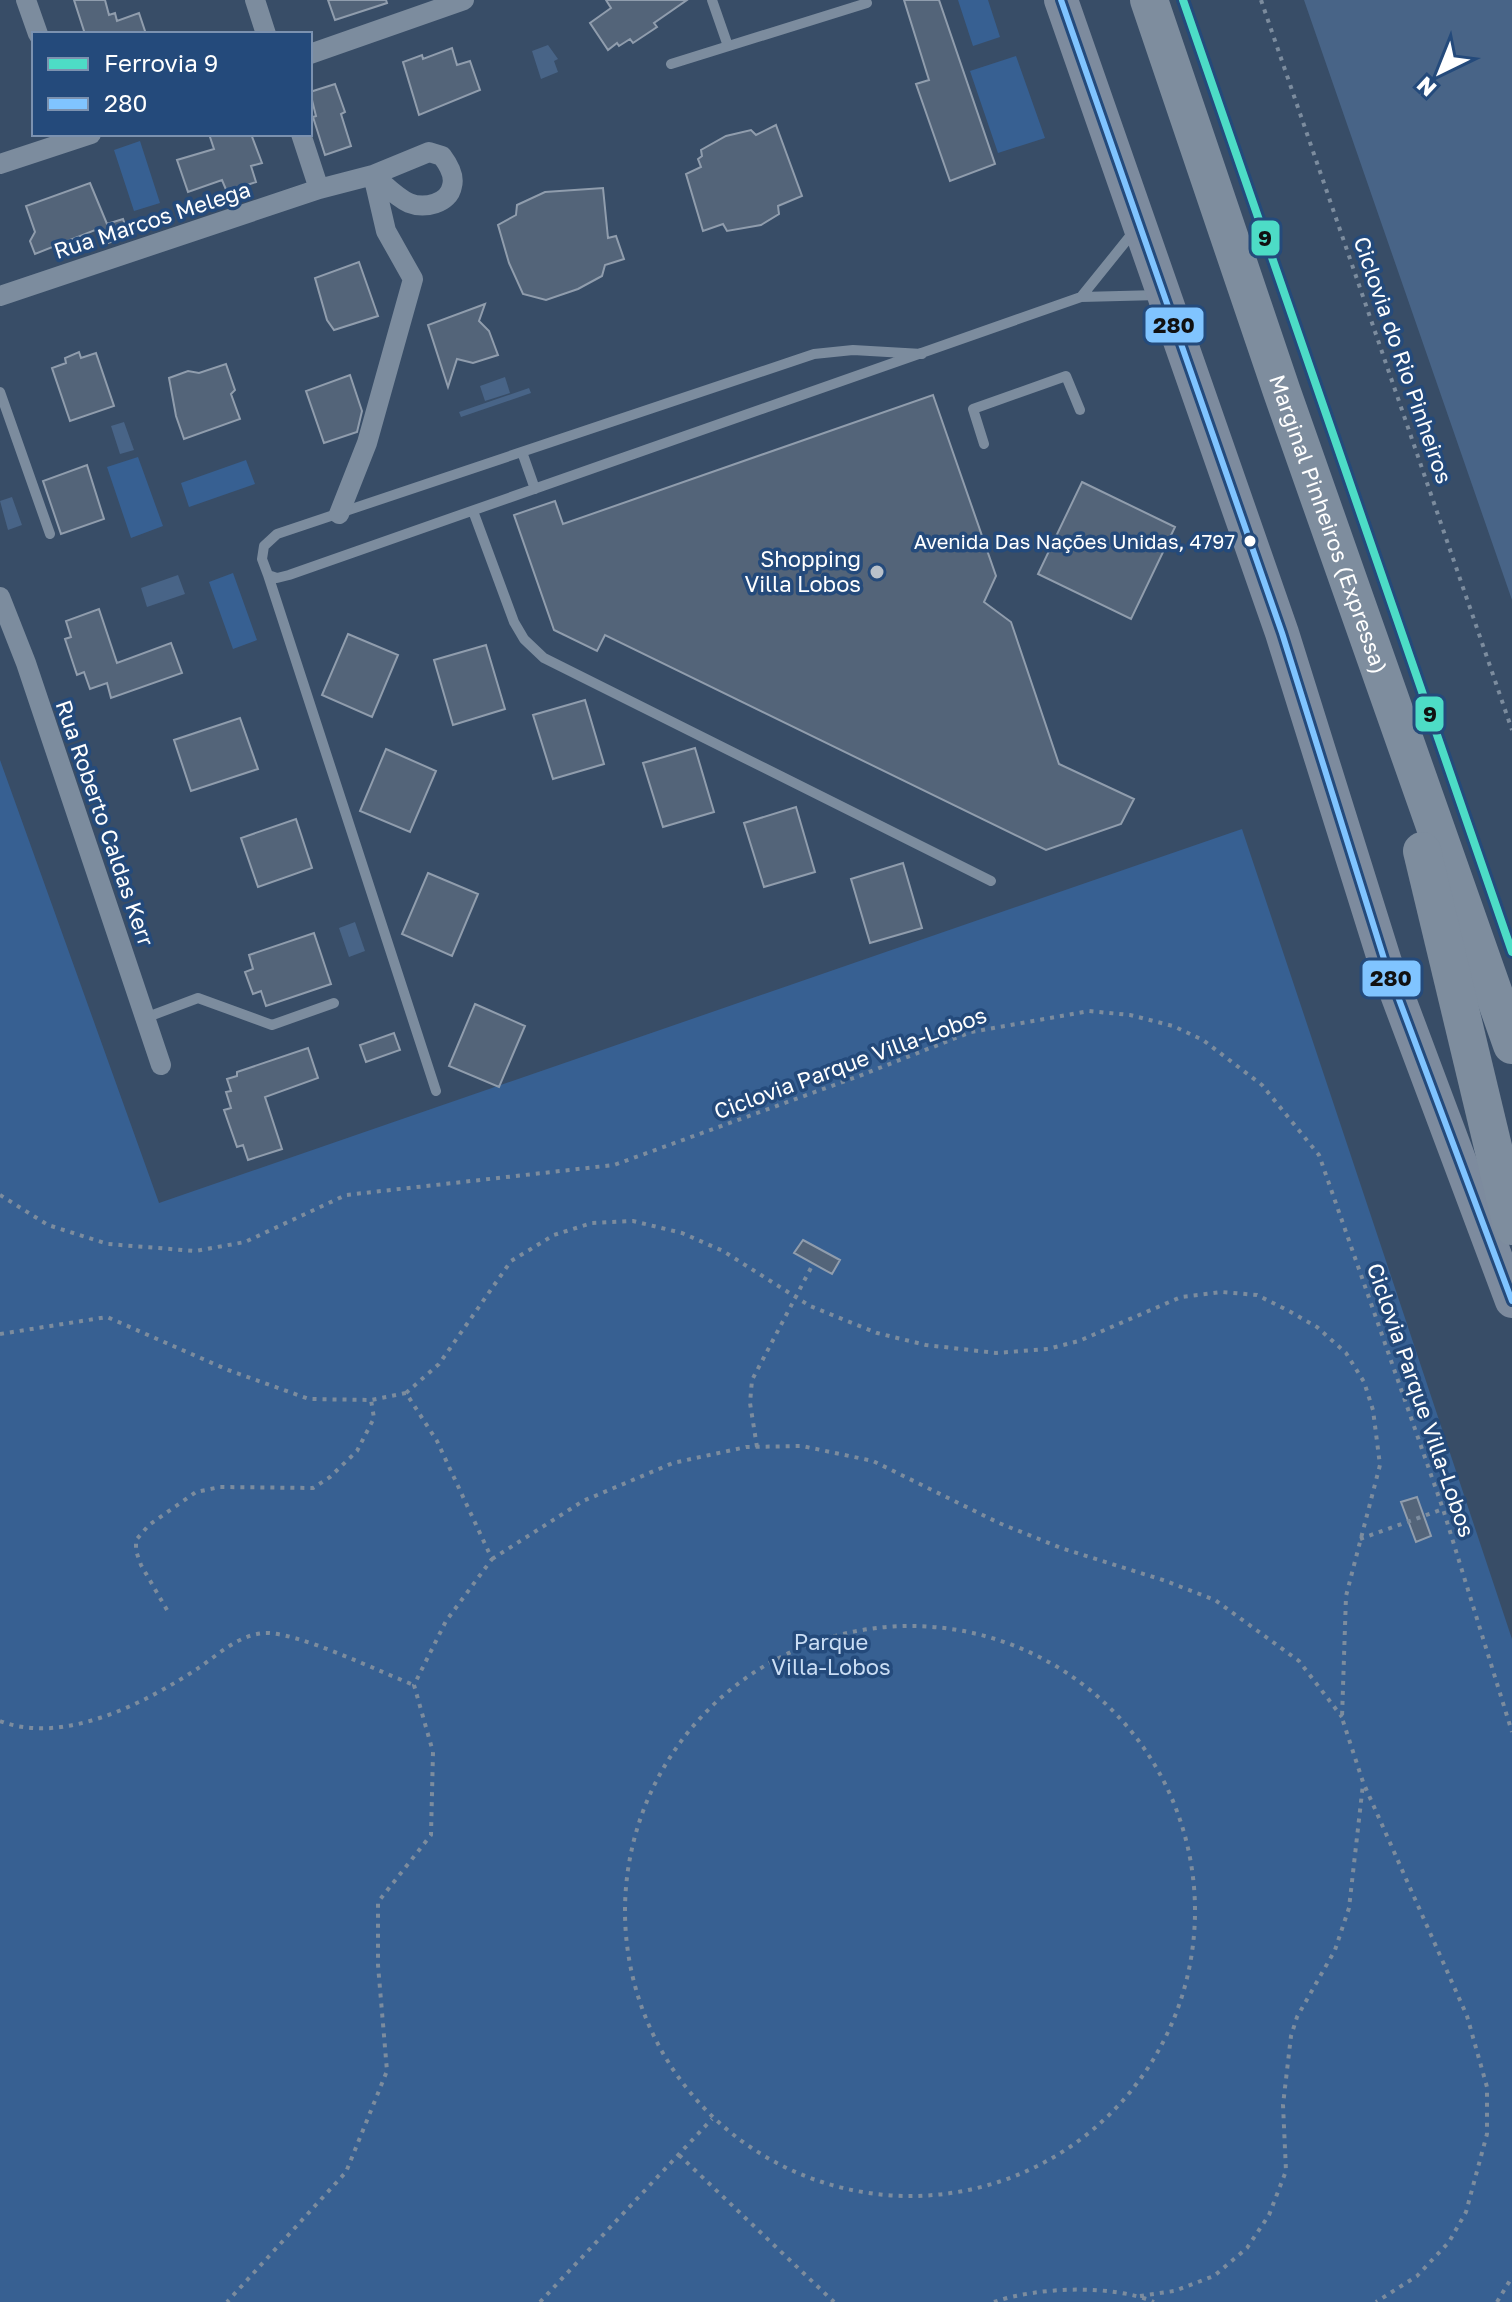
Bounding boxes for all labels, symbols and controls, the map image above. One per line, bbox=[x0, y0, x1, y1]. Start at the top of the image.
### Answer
legend bbox=[32, 32, 312, 136]
north arrow bbox=[1400, 32, 1480, 112]
text: Ferrovia 9 bbox=[104, 48, 218, 77]
text: N bbox=[1411, 71, 1441, 103]
text: 280 bbox=[104, 88, 147, 117]
street label: Rua Marcos Melega bbox=[50, 175, 254, 264]
line badge: 9 bbox=[1250, 219, 1281, 257]
text: 9 bbox=[1258, 224, 1272, 251]
street label: Ciclovia do Rio Pinheiros bbox=[1348, 233, 1458, 487]
line badge: 280 bbox=[1144, 306, 1205, 344]
text: 280 bbox=[1153, 311, 1195, 338]
street label: Marginal Pinheiros (Expressa) bbox=[1264, 371, 1394, 677]
place label: Avenida Das Nações Unidas, 4797 bbox=[914, 529, 1235, 553]
marker: Avenida Das Nações Unidas, 4797 bbox=[1242, 533, 1258, 549]
place label: Shopping Villa Lobos bbox=[744, 545, 861, 597]
marker: Shopping Villa Lobos bbox=[868, 563, 886, 581]
line badge: 9 bbox=[1414, 695, 1445, 733]
street label: Rua Roberto Caldas Kerr bbox=[51, 696, 160, 950]
text: 9 bbox=[1423, 700, 1437, 727]
line badge: 280 bbox=[1361, 959, 1422, 998]
text: 280 bbox=[1370, 964, 1412, 991]
street label: Ciclovia Parque Villa-Lobos bbox=[710, 1001, 990, 1124]
street label: Ciclovia Parque Villa-Lobos bbox=[1362, 1259, 1481, 1540]
park label: Parque Villa-Lobos bbox=[771, 1628, 891, 1680]

